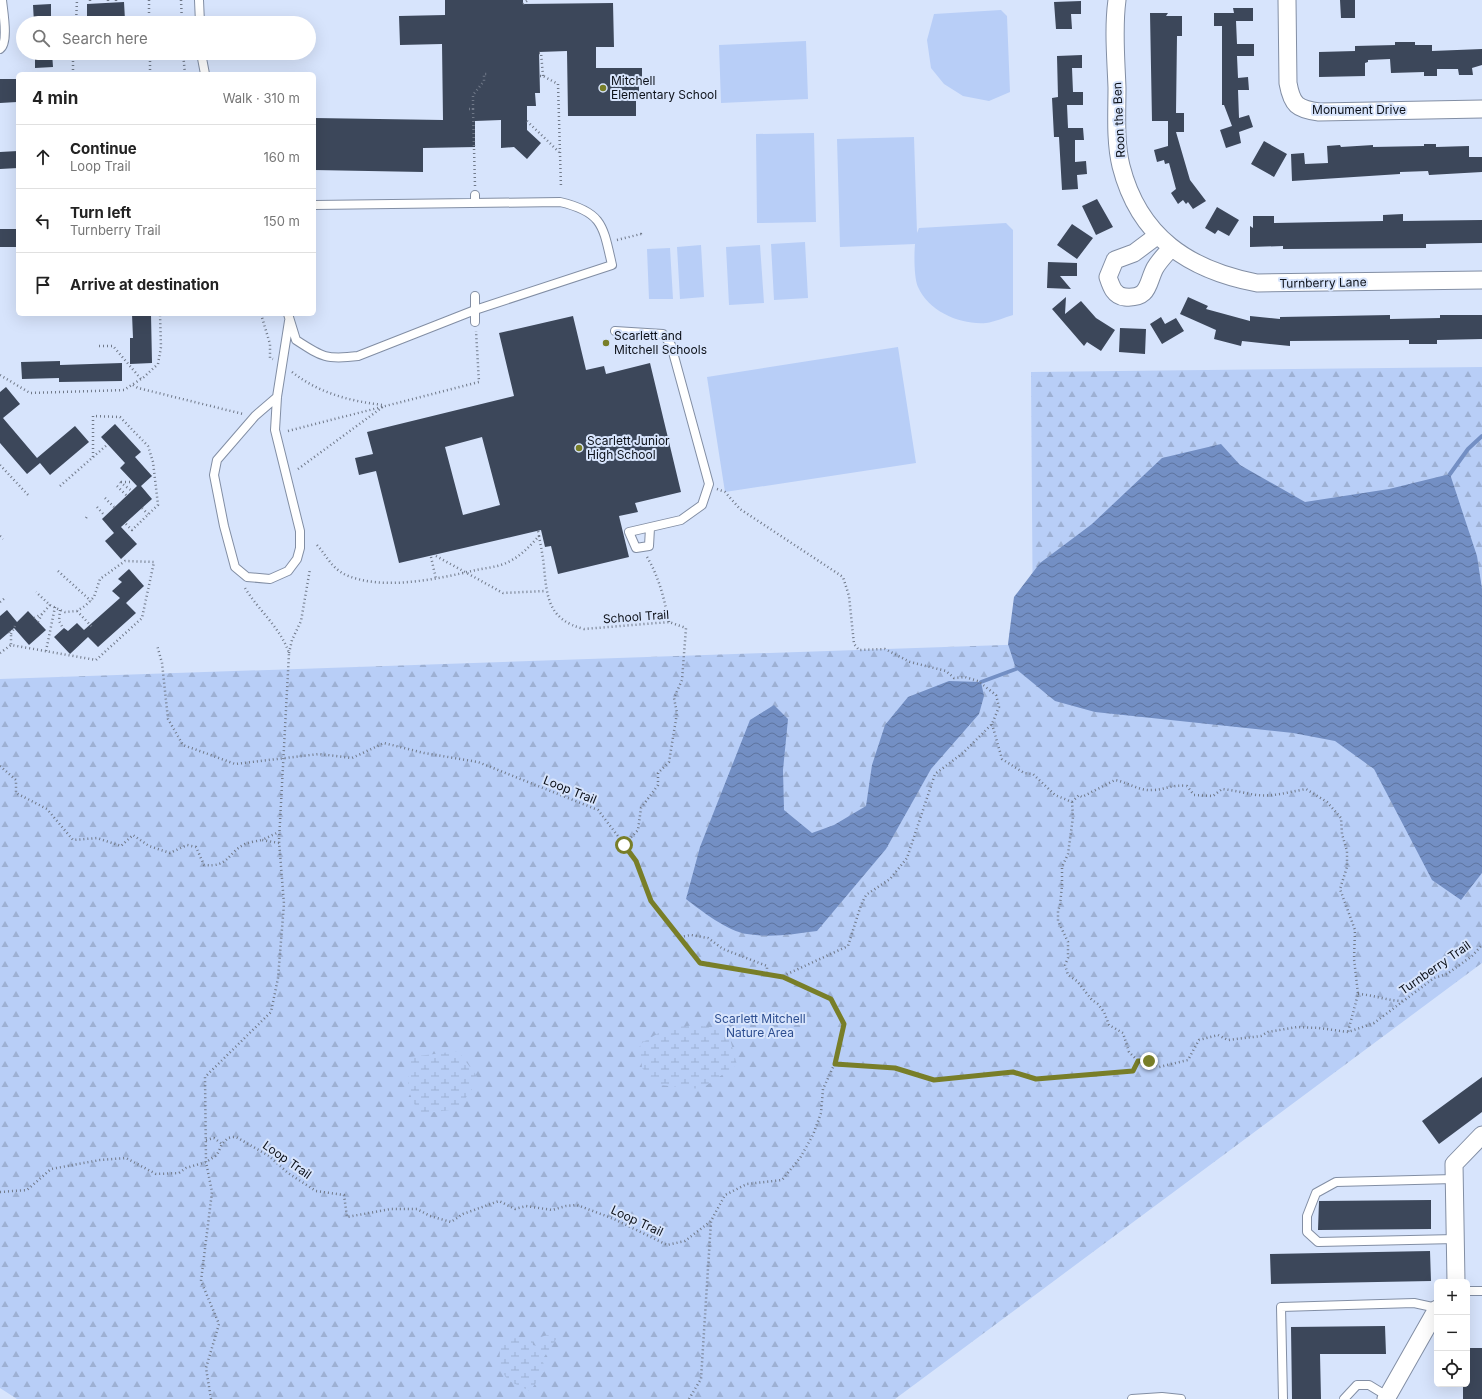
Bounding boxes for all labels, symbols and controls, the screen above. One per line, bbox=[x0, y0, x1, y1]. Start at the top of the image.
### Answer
search box bbox=[16, 16, 316, 60]
icon: search bbox=[30, 27, 52, 49]
text: Search here bbox=[62, 29, 148, 48]
place label: Mitchell Elementary School bbox=[611, 73, 717, 102]
street label: Roon the Ben bbox=[1109, 82, 1128, 158]
marker: Mitchell Elementary School bbox=[598, 83, 608, 93]
text: 4 min bbox=[32, 88, 78, 108]
text: Walk · 310 m bbox=[223, 90, 300, 106]
street label: Monument Drive bbox=[1312, 102, 1406, 117]
text: Continue bbox=[70, 139, 137, 158]
icon: ahead bbox=[32, 146, 54, 168]
text: 160 m bbox=[263, 149, 300, 165]
text: Loop Trail bbox=[70, 158, 131, 174]
text: Turn left bbox=[70, 203, 131, 222]
icon: left bbox=[32, 210, 54, 232]
text: 150 m bbox=[264, 213, 300, 229]
text: Turnberry Trail bbox=[70, 222, 161, 238]
icon: arrive bbox=[32, 274, 54, 296]
street label: Turnberry Lane bbox=[1279, 274, 1367, 291]
text: Arrive at destination bbox=[70, 275, 219, 294]
place label: Scarlett and Mitchell Schools bbox=[614, 328, 707, 357]
marker: Scarlett and Mitchell Schools bbox=[601, 338, 611, 348]
place label: Scarlett Junior High School bbox=[587, 433, 670, 462]
marker: Scarlett Junior High School bbox=[574, 443, 584, 453]
street label: School Trail bbox=[602, 607, 670, 626]
street label: Loop Trail bbox=[541, 772, 599, 807]
route start bbox=[615, 836, 633, 854]
street label: Turnberry Trail bbox=[1396, 937, 1473, 998]
park label: Scarlett Mitchell Nature Area bbox=[714, 1011, 806, 1040]
route end bbox=[1140, 1052, 1158, 1070]
street label: Loop Trail bbox=[260, 1137, 315, 1182]
street label: Loop Trail bbox=[609, 1202, 666, 1239]
map controls bbox=[1434, 1279, 1470, 1387]
button: + bbox=[1434, 1279, 1470, 1315]
button: − bbox=[1434, 1315, 1470, 1351]
button: locate bbox=[1434, 1351, 1470, 1387]

